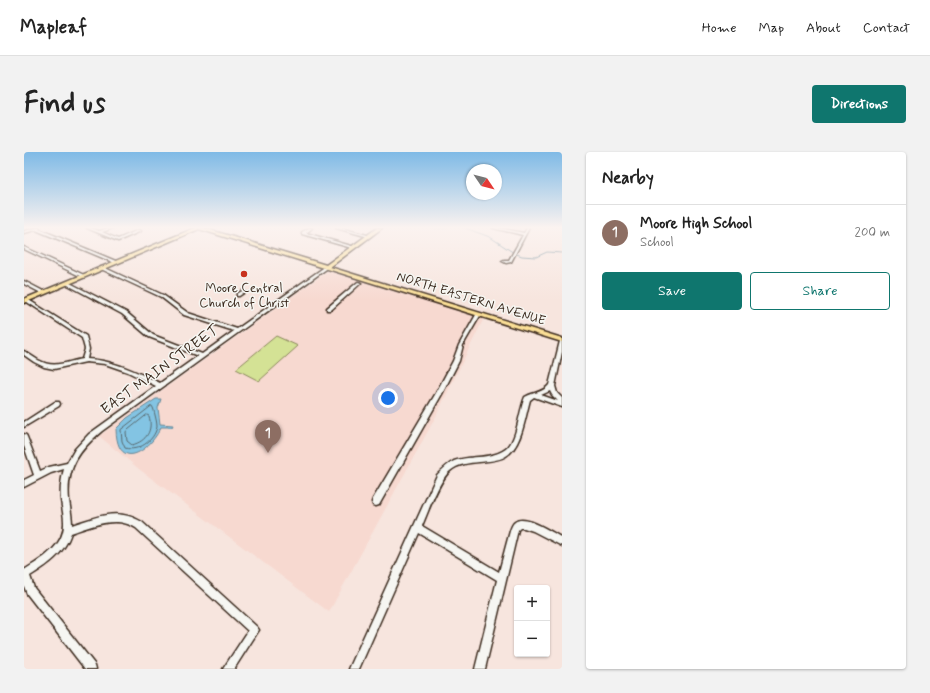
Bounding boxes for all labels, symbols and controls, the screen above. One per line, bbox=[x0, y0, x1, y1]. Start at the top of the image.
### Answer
text: Mapleaf bbox=[20, 15, 87, 40]
text: Home bbox=[702, 19, 736, 37]
text: Map bbox=[758, 19, 784, 37]
text: About bbox=[806, 19, 841, 37]
text: Contact bbox=[863, 19, 910, 37]
button: Directions bbox=[812, 85, 906, 123]
text: Find us bbox=[24, 86, 105, 123]
north arrow bbox=[466, 164, 502, 200]
text: Nearby bbox=[602, 167, 654, 189]
text: Moore High School bbox=[640, 214, 752, 234]
text: 1 bbox=[612, 224, 618, 241]
text: 200 m bbox=[855, 224, 890, 241]
text: School bbox=[640, 234, 674, 251]
street label: NORTH EASTERN AVENUE bbox=[395, 268, 548, 330]
marker: Moore Central Church of Christ bbox=[239, 269, 249, 279]
button: Save bbox=[602, 272, 742, 310]
button: Share bbox=[750, 272, 890, 310]
place label: Moore Central Church of Christ bbox=[199, 280, 289, 312]
street label: EAST MAIN STREET bbox=[97, 320, 224, 420]
your location bbox=[378, 388, 398, 408]
pin: 1 bbox=[255, 420, 281, 453]
map controls bbox=[514, 585, 550, 657]
button: + bbox=[514, 585, 550, 621]
button: − bbox=[514, 621, 550, 657]

